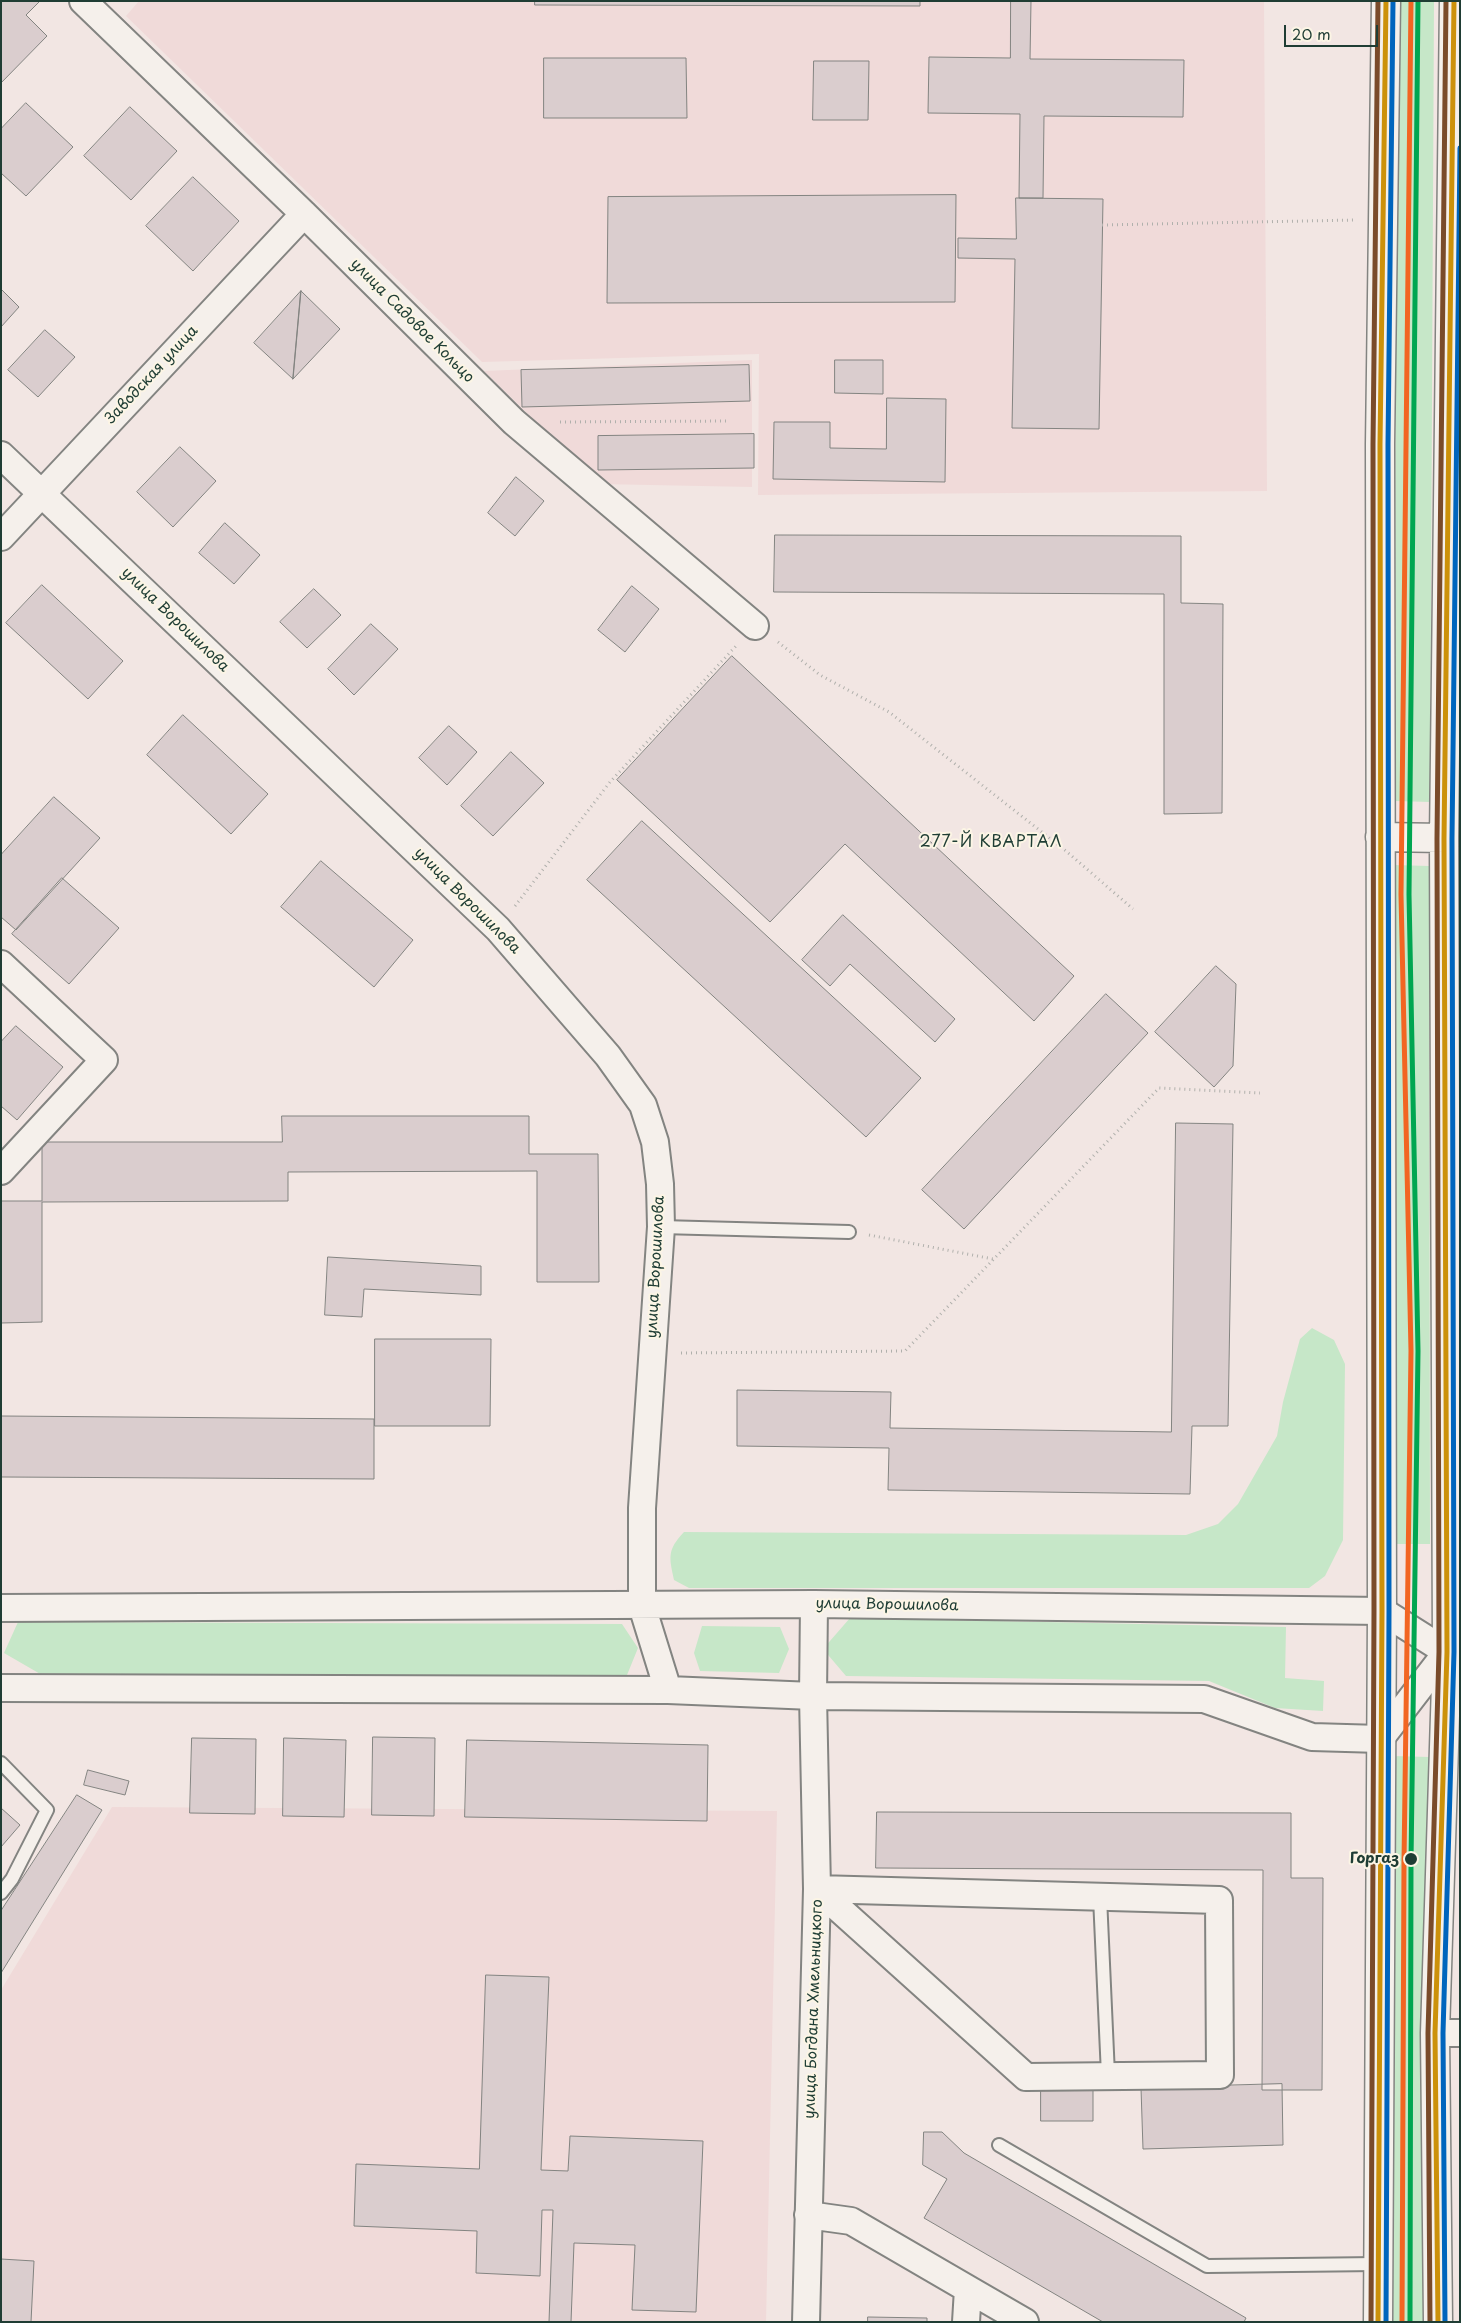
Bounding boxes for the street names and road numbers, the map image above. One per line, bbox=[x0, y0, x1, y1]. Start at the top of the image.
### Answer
street label: улица Садовое Кольцо bbox=[346, 255, 478, 387]
street label: Заводская улица bbox=[102, 322, 202, 428]
street label: улица Ворошилова bbox=[117, 564, 233, 676]
street label: улица Ворошилова bbox=[410, 844, 524, 958]
street label: улица Ворошилова bbox=[643, 1195, 669, 1339]
street label: улица Ворошилова bbox=[815, 1595, 959, 1615]
street label: улица Богдана Хмельницкого bbox=[801, 1899, 827, 2119]

